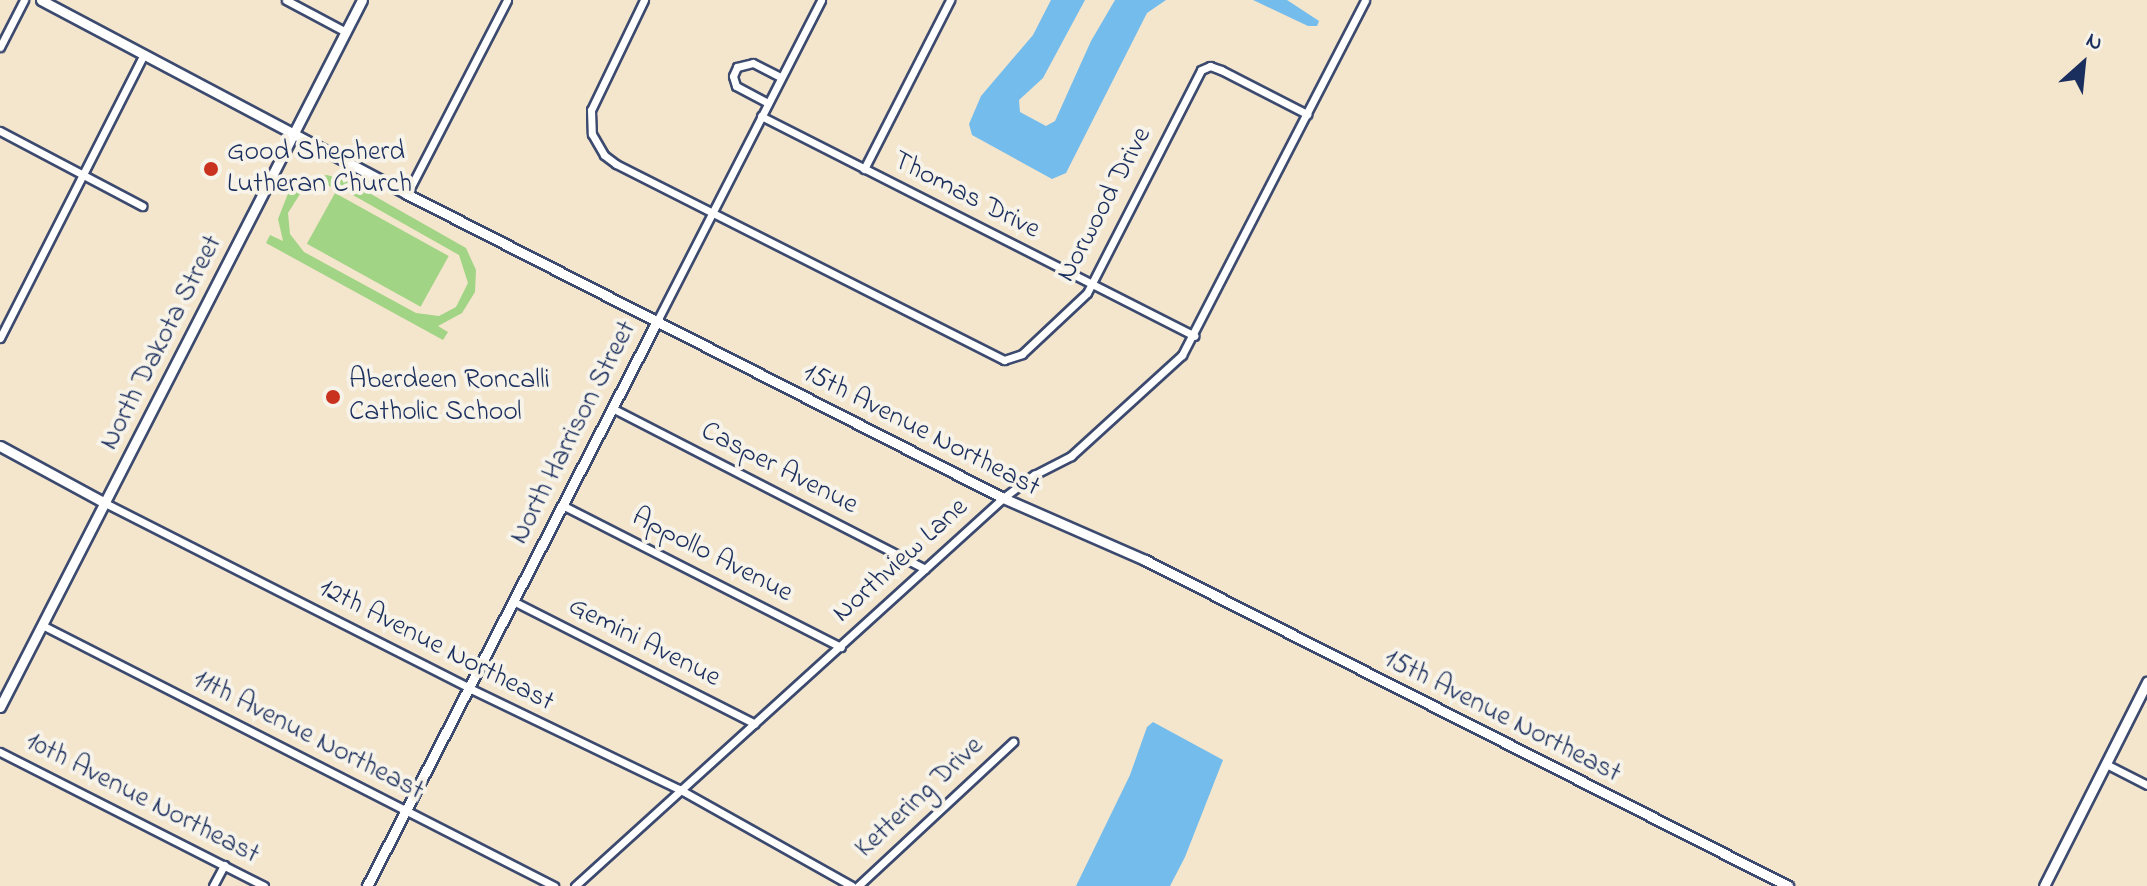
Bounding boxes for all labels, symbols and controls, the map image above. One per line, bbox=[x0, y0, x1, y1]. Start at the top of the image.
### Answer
north arrow bbox=[2043, 24, 2123, 104]
text: N bbox=[2080, 25, 2108, 60]
street label: Norwood Drive bbox=[1050, 122, 1160, 288]
place label: Good Shepherd Lutheran Church bbox=[227, 136, 412, 202]
street label: Thomas Drive bbox=[887, 145, 1045, 247]
marker: Good Shepherd Lutheran Church bbox=[202, 160, 220, 178]
street label: North Dakota Street bbox=[93, 230, 231, 456]
street label: North Harrison Street bbox=[503, 316, 645, 550]
street label: 15th Avenue Northeast bbox=[797, 357, 1045, 505]
place label: Aberdeen Roncalli Catholic School bbox=[349, 364, 550, 430]
marker: Aberdeen Roncalli Catholic School bbox=[324, 388, 342, 406]
street label: Casper Avenue bbox=[695, 415, 863, 523]
street label: Northview Lane bbox=[826, 491, 976, 631]
street label: Appollo Avenue bbox=[626, 501, 798, 611]
street label: 12th Avenue Northeast bbox=[313, 572, 559, 720]
street label: Gemini Avenue bbox=[562, 590, 726, 696]
street label: 15th Avenue Northeast bbox=[1378, 643, 1626, 791]
street label: 11th Avenue Northeast bbox=[187, 663, 429, 809]
street label: 10th Avenue Northeast bbox=[20, 726, 264, 872]
street label: Kettering Drive bbox=[849, 730, 991, 866]

